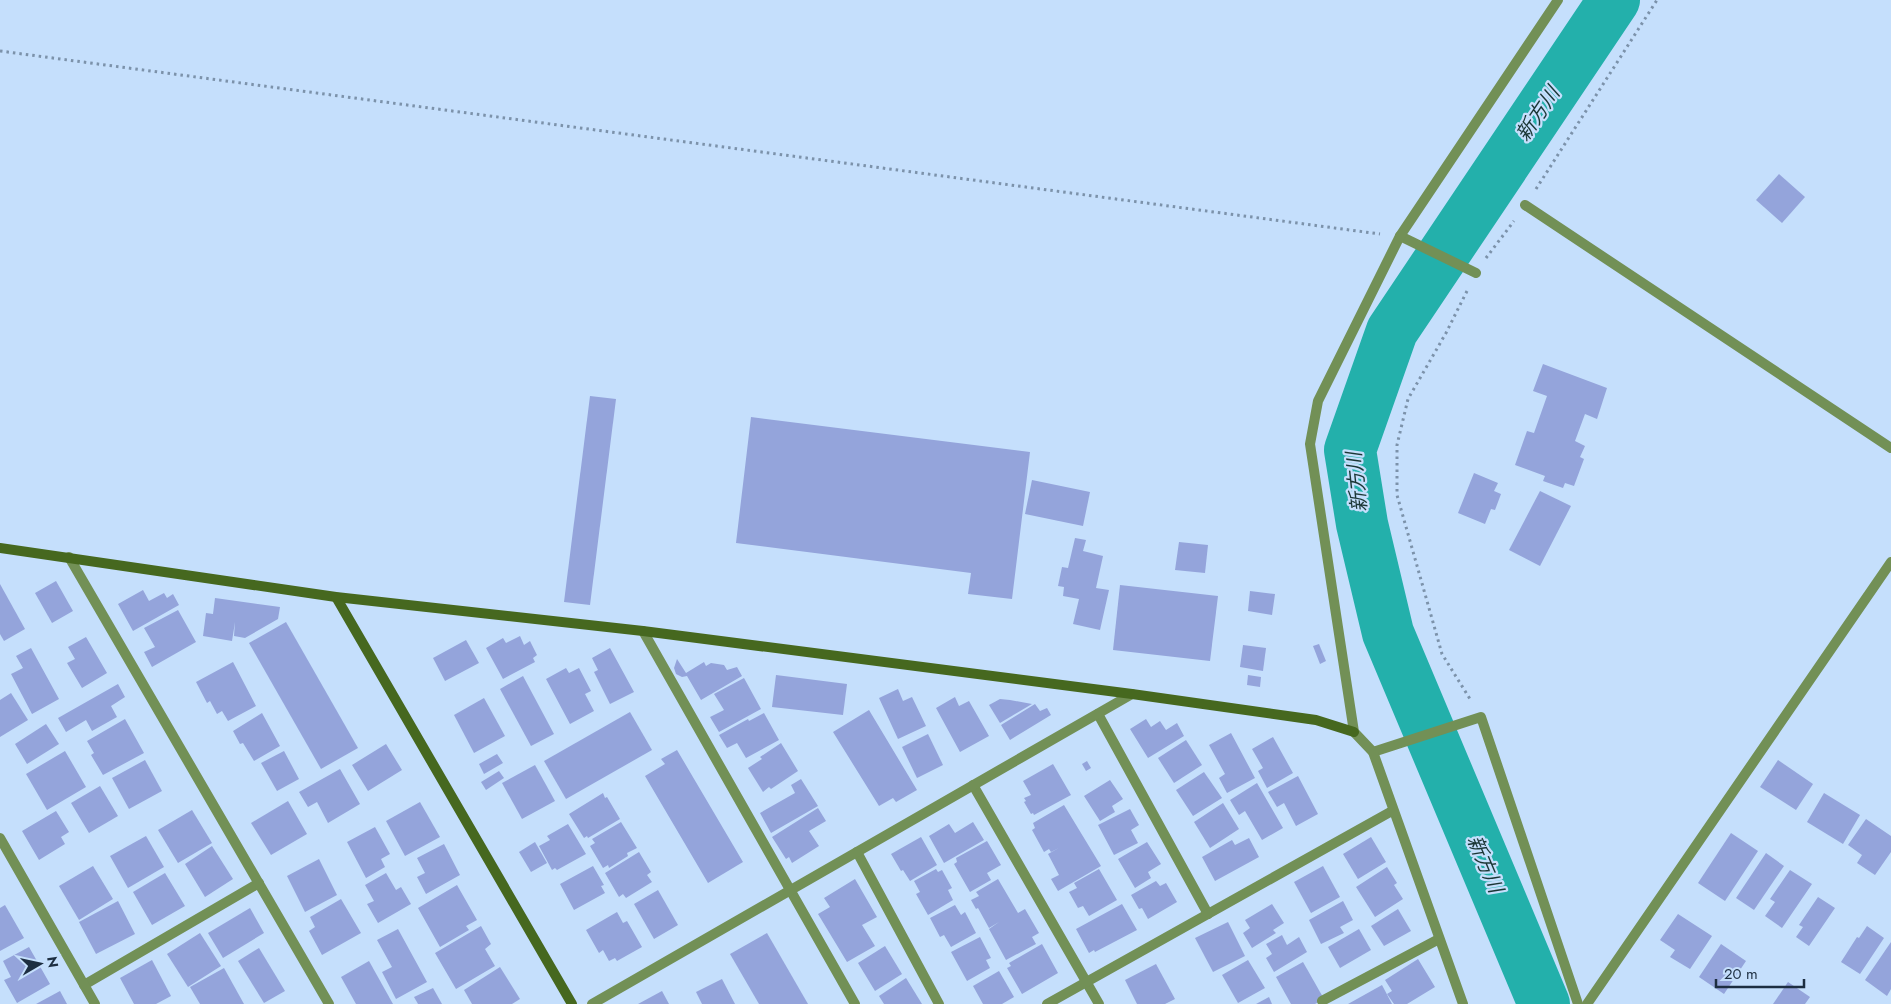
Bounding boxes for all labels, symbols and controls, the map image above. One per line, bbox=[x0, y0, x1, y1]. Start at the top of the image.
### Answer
water label: 新方川 bbox=[1509, 79, 1568, 147]
water label: 新方川 bbox=[1339, 449, 1375, 513]
water label: 新方川 bbox=[1460, 831, 1511, 899]
north arrow bbox=[15, 939, 65, 989]
text: N bbox=[42, 955, 64, 969]
scale bar bbox=[1716, 956, 1804, 988]
text: 20 m bbox=[1724, 963, 1758, 985]

